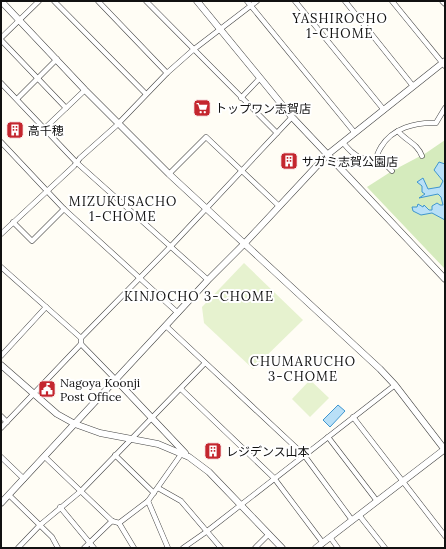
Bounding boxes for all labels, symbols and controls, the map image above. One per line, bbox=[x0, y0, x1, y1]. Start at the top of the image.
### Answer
district label: YASHIROCHO 1-CHOME bbox=[291, 10, 388, 42]
supermarket icon: トップワン志賀店 bbox=[192, 98, 212, 118]
place label: トップワン志賀店 bbox=[215, 101, 311, 116]
building icon: 高千穂 bbox=[5, 120, 25, 140]
place label: 高千穂 bbox=[28, 123, 64, 138]
building icon: サガミ志賀公園店 bbox=[279, 151, 299, 171]
place label: サガミ志賀公園店 bbox=[302, 154, 398, 169]
district label: MIZUKUSACHO 1-CHOME bbox=[69, 193, 177, 225]
district label: KINJOCHO 3-CHOME bbox=[124, 288, 274, 305]
district label: CHUMARUCHO 3-CHOME bbox=[250, 353, 356, 385]
place label: Nagoya Koonji Post Office bbox=[60, 375, 140, 404]
public building icon: Nagoya Koonji Post Office bbox=[37, 379, 57, 399]
building icon: レジデンス山本 bbox=[203, 441, 223, 461]
place label: レジデンス山本 bbox=[226, 444, 310, 459]

